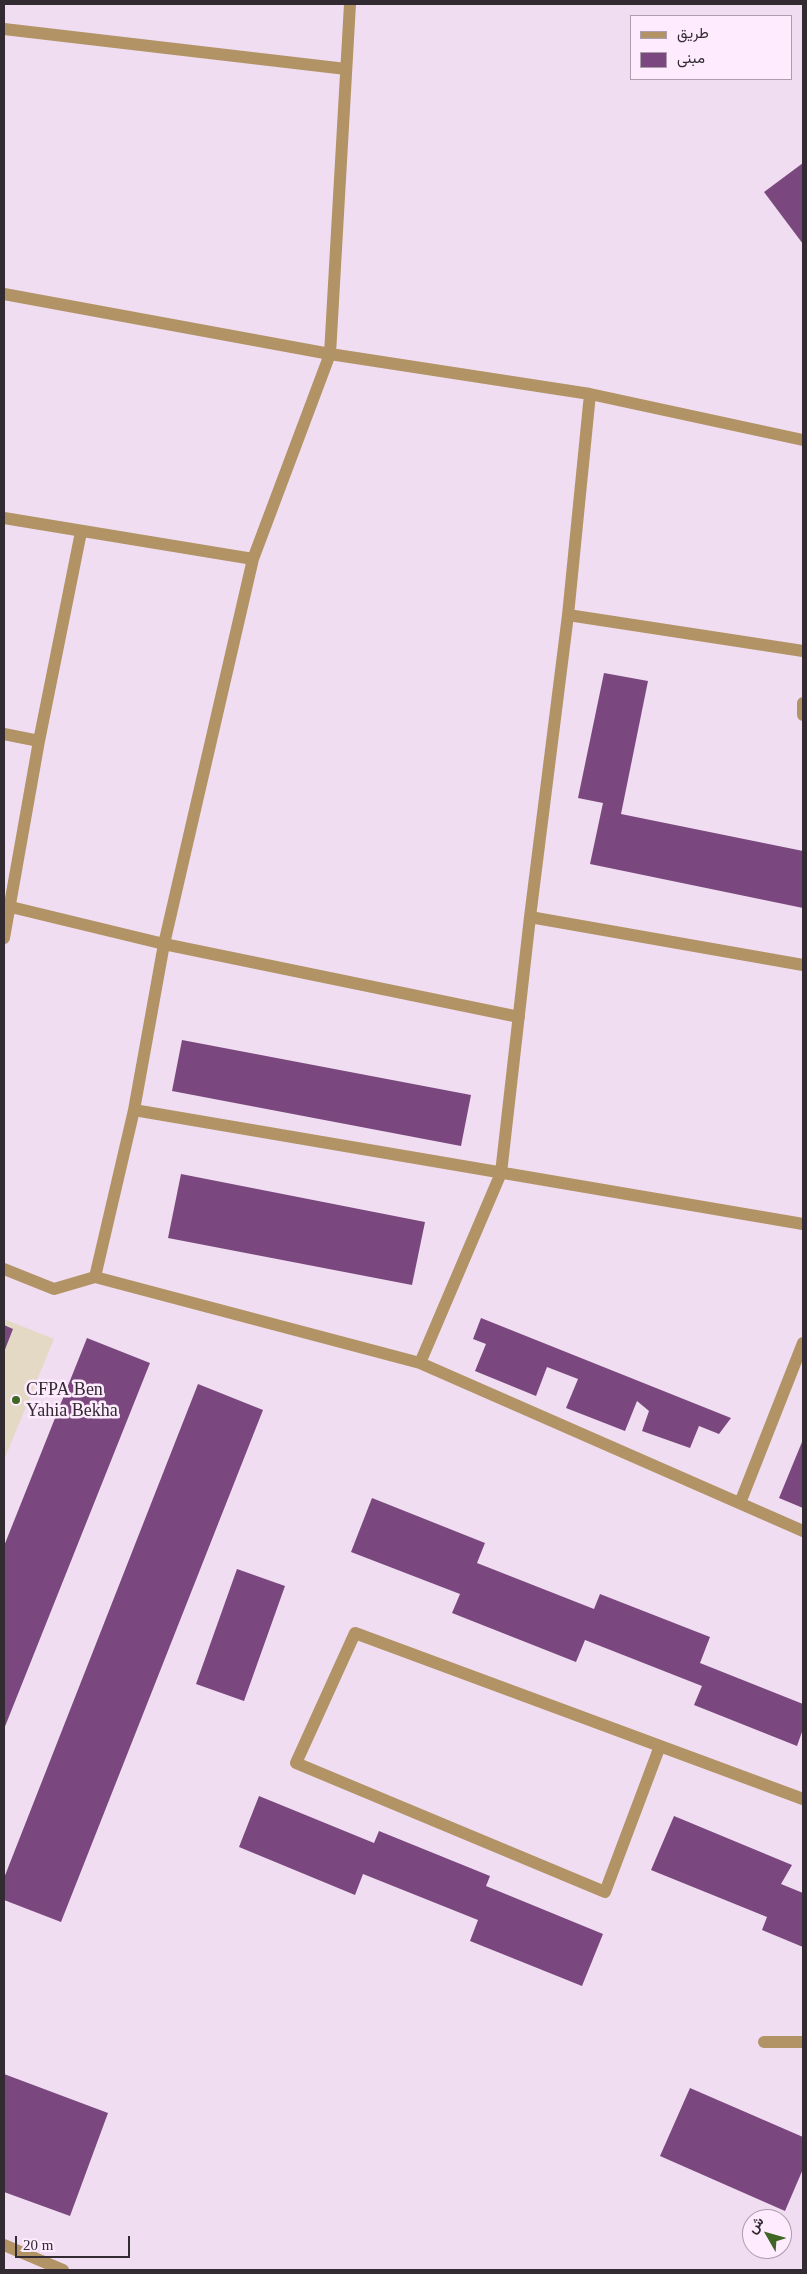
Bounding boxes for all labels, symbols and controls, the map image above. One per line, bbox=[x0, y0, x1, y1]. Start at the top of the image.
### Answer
legend bbox=[630, 15, 792, 80]
text: طريق bbox=[677, 25, 709, 41]
text: مبنى bbox=[677, 50, 705, 66]
place label: CFPA Ben Yahia Bekha bbox=[26, 1379, 118, 1422]
marker: CFPA Ben Yahia Bekha bbox=[10, 1394, 22, 1406]
north arrow bbox=[742, 2209, 792, 2259]
text: ش bbox=[744, 2214, 767, 2236]
scale bar bbox=[18, 2226, 132, 2258]
text: 20 m bbox=[23, 2237, 53, 2253]

